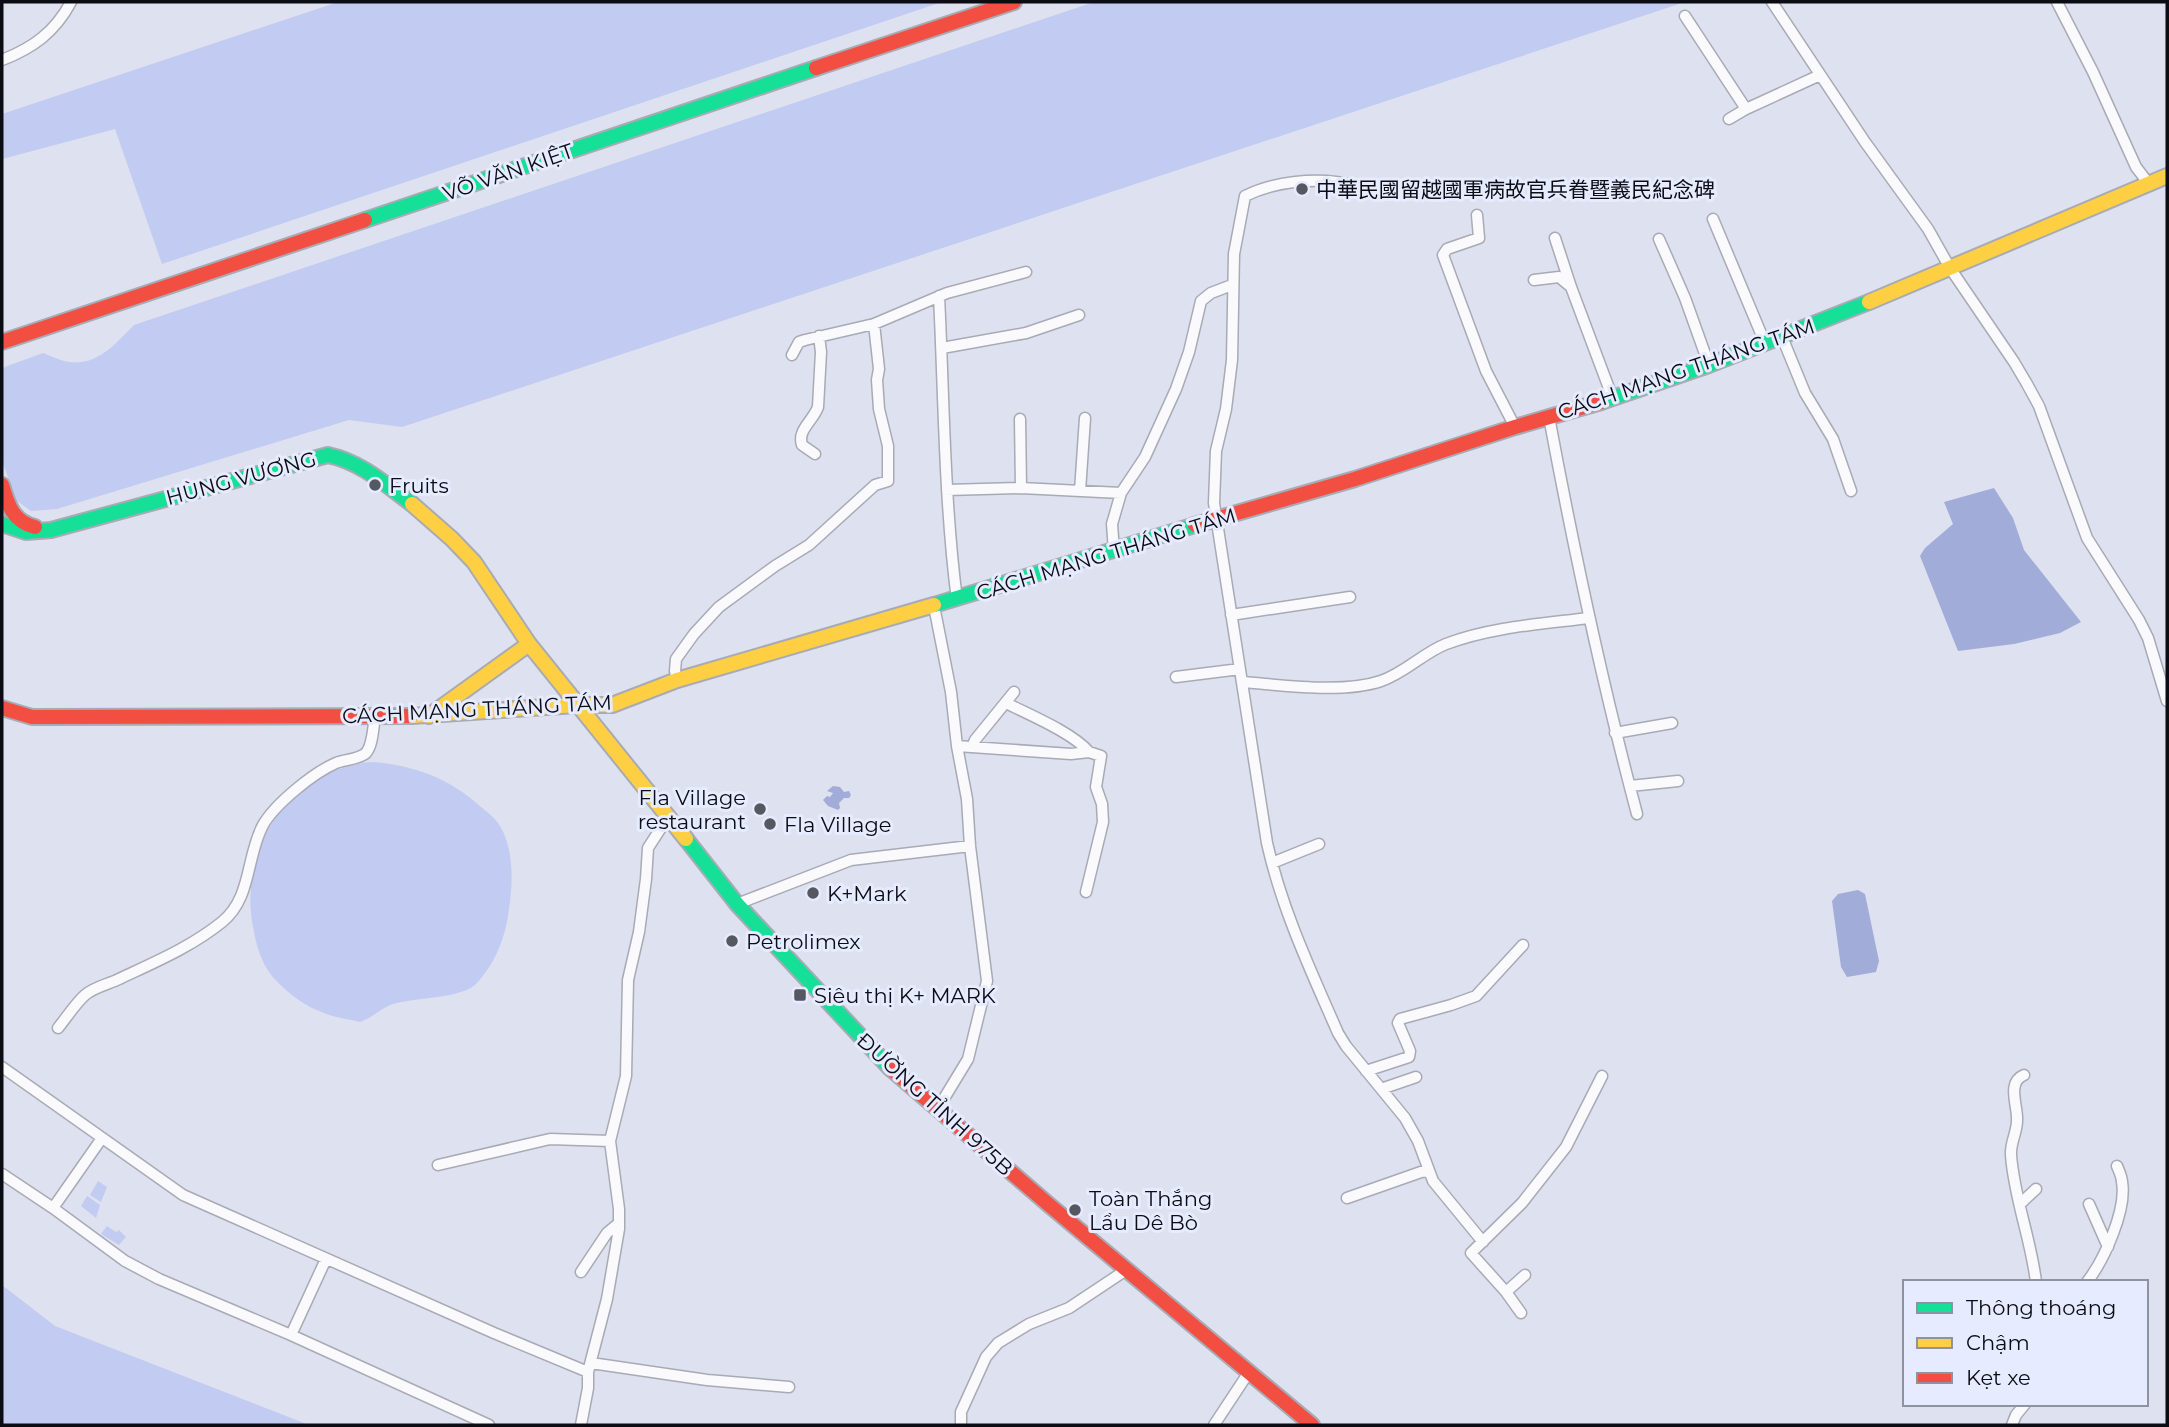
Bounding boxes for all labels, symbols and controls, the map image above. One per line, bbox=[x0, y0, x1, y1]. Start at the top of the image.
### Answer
street label: VÕ VĂN KIỆT bbox=[440, 138, 576, 206]
place label: 中華民國留越國軍病故官兵眷暨義民紀念碑 bbox=[1316, 177, 1715, 202]
marker: 中華民國留越國軍病故官兵眷暨義民紀念碑 bbox=[1294, 181, 1310, 197]
street label: CÁCH MẠNG THÁNG TÁM bbox=[1554, 313, 1818, 425]
street label: HÙNG VƯƠNG bbox=[163, 446, 319, 510]
place label: Fruits bbox=[389, 473, 449, 498]
marker: Fruits bbox=[367, 477, 383, 493]
street label: CÁCH MẠNG THÁNG TÁM bbox=[973, 503, 1239, 605]
street label: CÁCH MẠNG THÁNG TÁM bbox=[341, 689, 613, 729]
place label: Fla Village restaurant bbox=[638, 785, 746, 834]
marker: Fla Village restaurant bbox=[752, 801, 768, 817]
place label: Fla Village bbox=[784, 812, 892, 837]
marker: Fla Village bbox=[762, 816, 778, 832]
place label: K+Mark bbox=[827, 881, 907, 906]
marker: K+Mark bbox=[805, 885, 821, 901]
place label: Petrolimex bbox=[746, 929, 861, 954]
marker: Petrolimex bbox=[724, 933, 740, 949]
place label: Siêu thị K+ MARK bbox=[814, 983, 996, 1008]
marker: Siêu thị K+ MARK bbox=[792, 987, 808, 1003]
street label: ĐƯỜNG TỈNH 975B bbox=[852, 1027, 1018, 1181]
place label: Toàn Thắng Lẩu Dê Bò bbox=[1089, 1186, 1212, 1235]
marker: Toàn Thắng Lẩu Dê Bò bbox=[1067, 1202, 1083, 1218]
legend bbox=[1903, 1280, 2148, 1406]
text: Thông thoáng bbox=[1966, 1295, 2116, 1320]
text: Chậm bbox=[1966, 1330, 2030, 1355]
text: Kẹt xe bbox=[1966, 1365, 2031, 1390]

